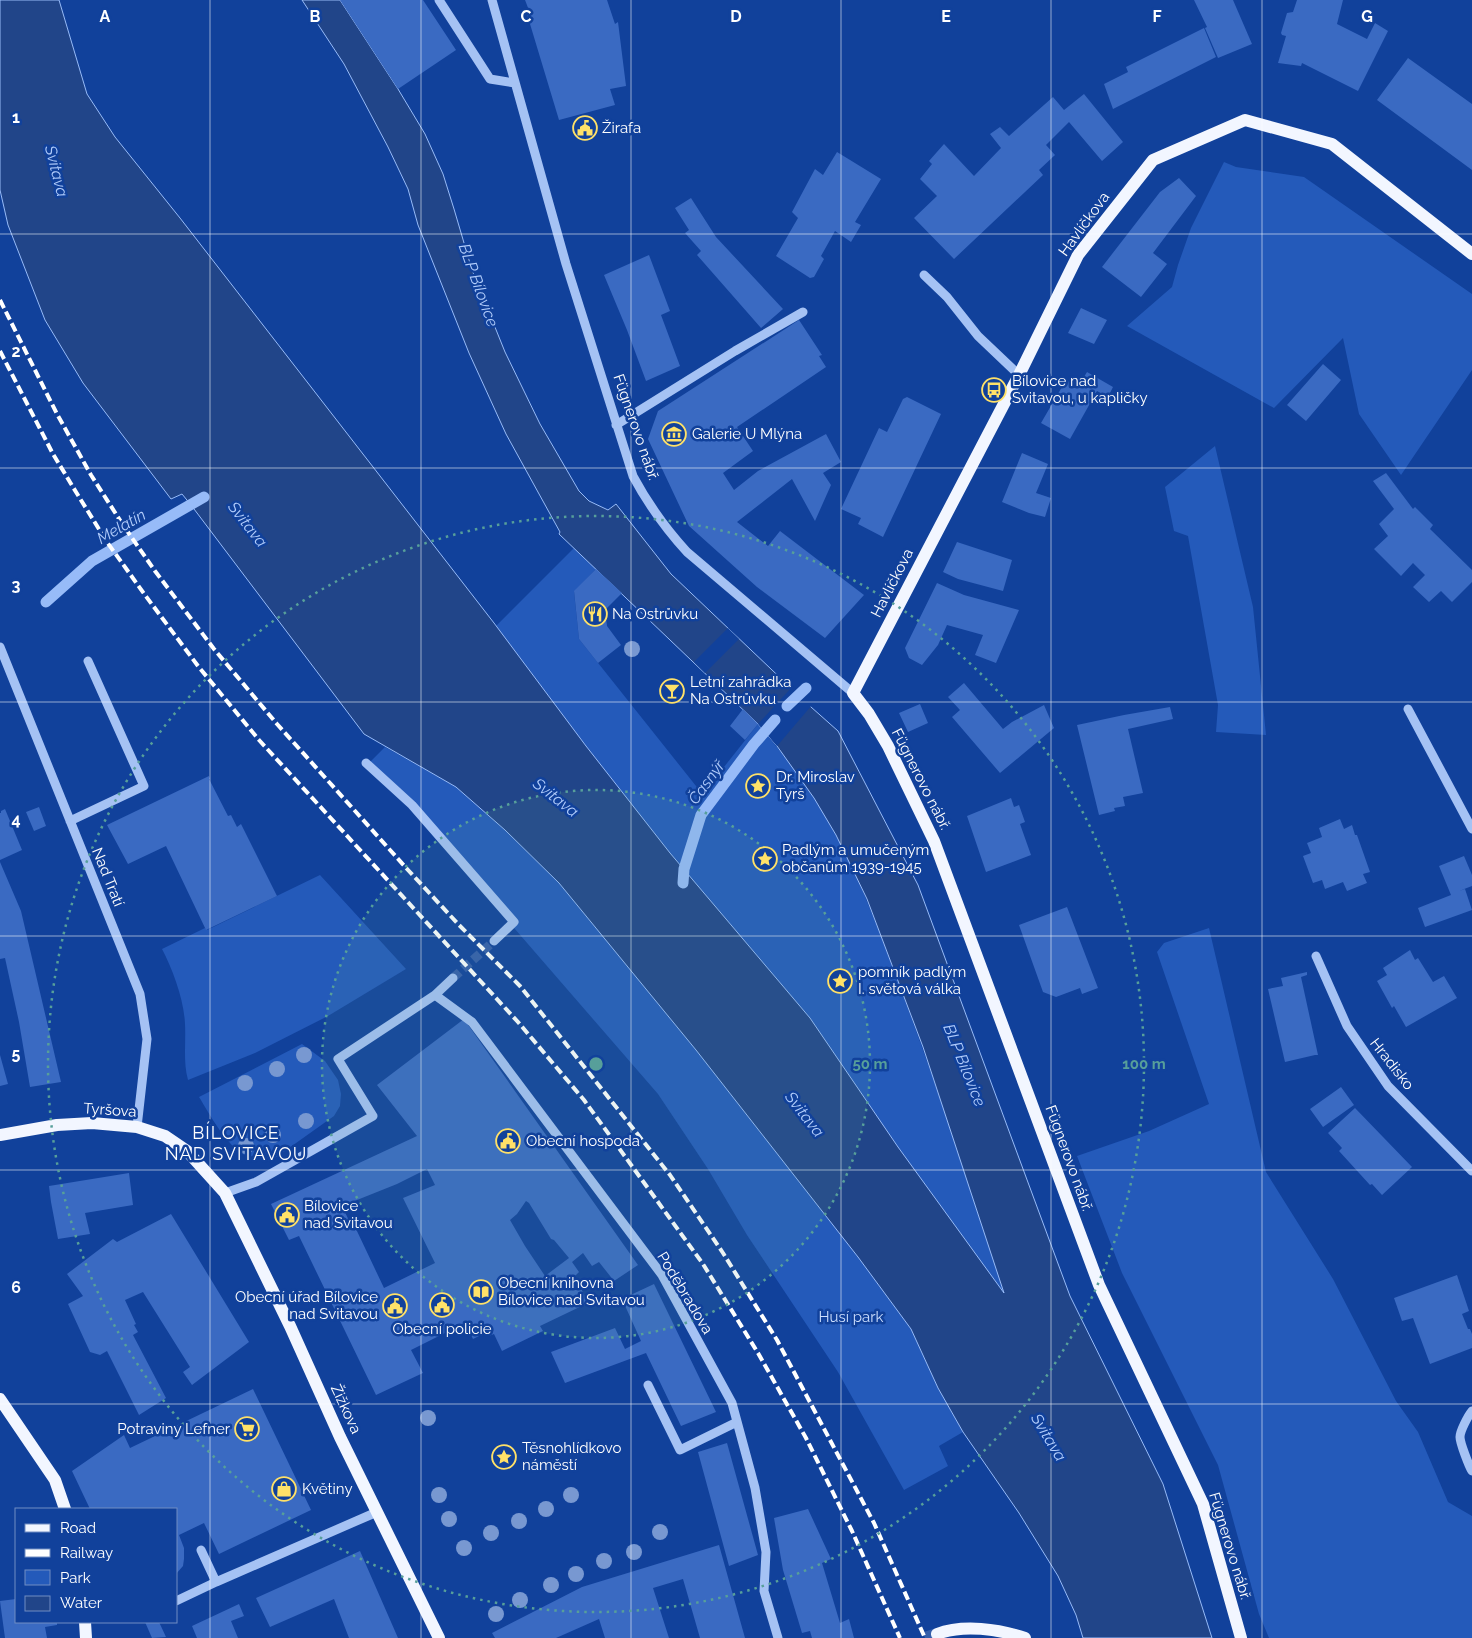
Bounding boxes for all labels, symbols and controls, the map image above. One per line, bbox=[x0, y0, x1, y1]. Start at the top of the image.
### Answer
text: A bbox=[100, 7, 111, 26]
text: B bbox=[310, 7, 321, 26]
text: C bbox=[521, 7, 532, 26]
text: D bbox=[730, 7, 742, 26]
text: E bbox=[941, 7, 951, 26]
text: F bbox=[1152, 7, 1162, 26]
text: G bbox=[1361, 7, 1373, 26]
text: 1 bbox=[12, 108, 20, 127]
public building icon: Žirafa bbox=[572, 115, 598, 141]
place label: Žirafa bbox=[602, 119, 641, 137]
water label: Svitava bbox=[41, 142, 72, 199]
street label: Havlíčkova bbox=[1055, 188, 1113, 260]
water label: BLP Bílovice bbox=[455, 241, 503, 330]
text: 2 bbox=[11, 342, 21, 361]
street label: Fügnerovo nábř. bbox=[609, 372, 663, 482]
place label: Bílovice nad Svitavou, u kapličky bbox=[1012, 372, 1148, 407]
bus stop icon: Bílovice nad Svitavou, u kapličky bbox=[981, 377, 1007, 403]
museum icon: Galerie U Mlýna bbox=[661, 421, 687, 447]
place label: Galerie U Mlýna bbox=[692, 425, 802, 443]
water label: Svitava bbox=[223, 497, 271, 551]
water label: Melatín bbox=[94, 505, 149, 548]
street label: Havlíčkova bbox=[867, 546, 917, 620]
text: 3 bbox=[12, 576, 21, 595]
restaurant icon: Na Ostrůvku bbox=[582, 601, 608, 627]
place label: Na Ostrůvku bbox=[612, 605, 698, 623]
place label: Letní zahrádka Na Ostrůvku bbox=[690, 673, 791, 708]
bar icon: Letní zahrádka Na Ostrůvku bbox=[659, 678, 685, 704]
street label: Fügnerovo nábř. bbox=[888, 725, 954, 833]
water label: Časnýř bbox=[683, 756, 729, 808]
place label: Dr. Miroslav Tyrš bbox=[776, 768, 855, 803]
water label: Svitava bbox=[528, 773, 582, 821]
place icon: Dr. Miroslav Tyrš bbox=[745, 773, 771, 799]
text: 4 bbox=[11, 810, 21, 829]
place label: Padlým a umučeným občanům 1939-1945 bbox=[782, 841, 929, 876]
street label: Nad Tratí bbox=[88, 845, 128, 910]
place icon: Padlým a umučeným občanům 1939-1945 bbox=[752, 846, 778, 872]
place label: pomník padlým I. světová válka bbox=[858, 963, 966, 998]
place icon: pomník padlým I. světová válka bbox=[827, 968, 853, 994]
water label: BLP Bílovice bbox=[939, 1021, 990, 1110]
street label: Hradisko bbox=[1366, 1035, 1418, 1094]
text: 5 bbox=[12, 1044, 21, 1063]
centre of rings bbox=[587, 1055, 605, 1073]
text: 50 m bbox=[852, 1055, 888, 1073]
text: 100 m bbox=[1122, 1055, 1166, 1073]
water label: Svitava bbox=[780, 1087, 828, 1141]
street label: Tyršova bbox=[83, 1099, 137, 1121]
street label: Fügnerovo nábř. bbox=[1042, 1103, 1096, 1213]
district label: BÍLOVICE NAD SVITAVOU bbox=[165, 1121, 307, 1164]
public building icon: Obecní hospoda bbox=[495, 1128, 521, 1154]
place label: Obecní hospoda bbox=[526, 1132, 640, 1150]
place label: Bílovice nad Svitavou bbox=[304, 1197, 393, 1232]
public building icon: Bílovice nad Svitavou bbox=[274, 1202, 300, 1228]
street label: Poděbradova bbox=[653, 1249, 717, 1337]
place label: Obecní knihovna Bílovice nad Svitavou bbox=[498, 1274, 645, 1309]
text: 6 bbox=[11, 1278, 21, 1297]
library icon: Obecní knihovna Bílovice nad Svitavou bbox=[468, 1279, 494, 1305]
place label: Obecní úřad Bílovice nad Svitavou bbox=[235, 1288, 378, 1323]
public building icon: Obecní policie bbox=[429, 1292, 455, 1318]
public building icon: Obecní úřad Bílovice nad Svitavou bbox=[382, 1293, 408, 1319]
park label: Husí park bbox=[819, 1308, 884, 1326]
place label: Obecní policie bbox=[392, 1320, 492, 1338]
street label: Žižkova bbox=[327, 1382, 365, 1436]
water label: Svitava bbox=[1026, 1409, 1070, 1465]
supermarket icon: Potraviny Lefner bbox=[234, 1416, 260, 1442]
place label: Potraviny Lefner bbox=[117, 1420, 231, 1438]
place label: Těsnohlídkovo náměstí bbox=[522, 1439, 622, 1474]
place icon: Těsnohlídkovo náměstí bbox=[491, 1444, 517, 1470]
shop icon: Květiny bbox=[271, 1476, 297, 1502]
place label: Květiny bbox=[302, 1480, 353, 1498]
street label: Fügnerovo nábř. bbox=[1205, 1490, 1255, 1602]
legend bbox=[15, 1508, 178, 1623]
text: Road bbox=[60, 1519, 96, 1537]
text: Railway bbox=[60, 1544, 113, 1562]
text: Park bbox=[60, 1569, 91, 1587]
text: Water bbox=[60, 1594, 103, 1612]

